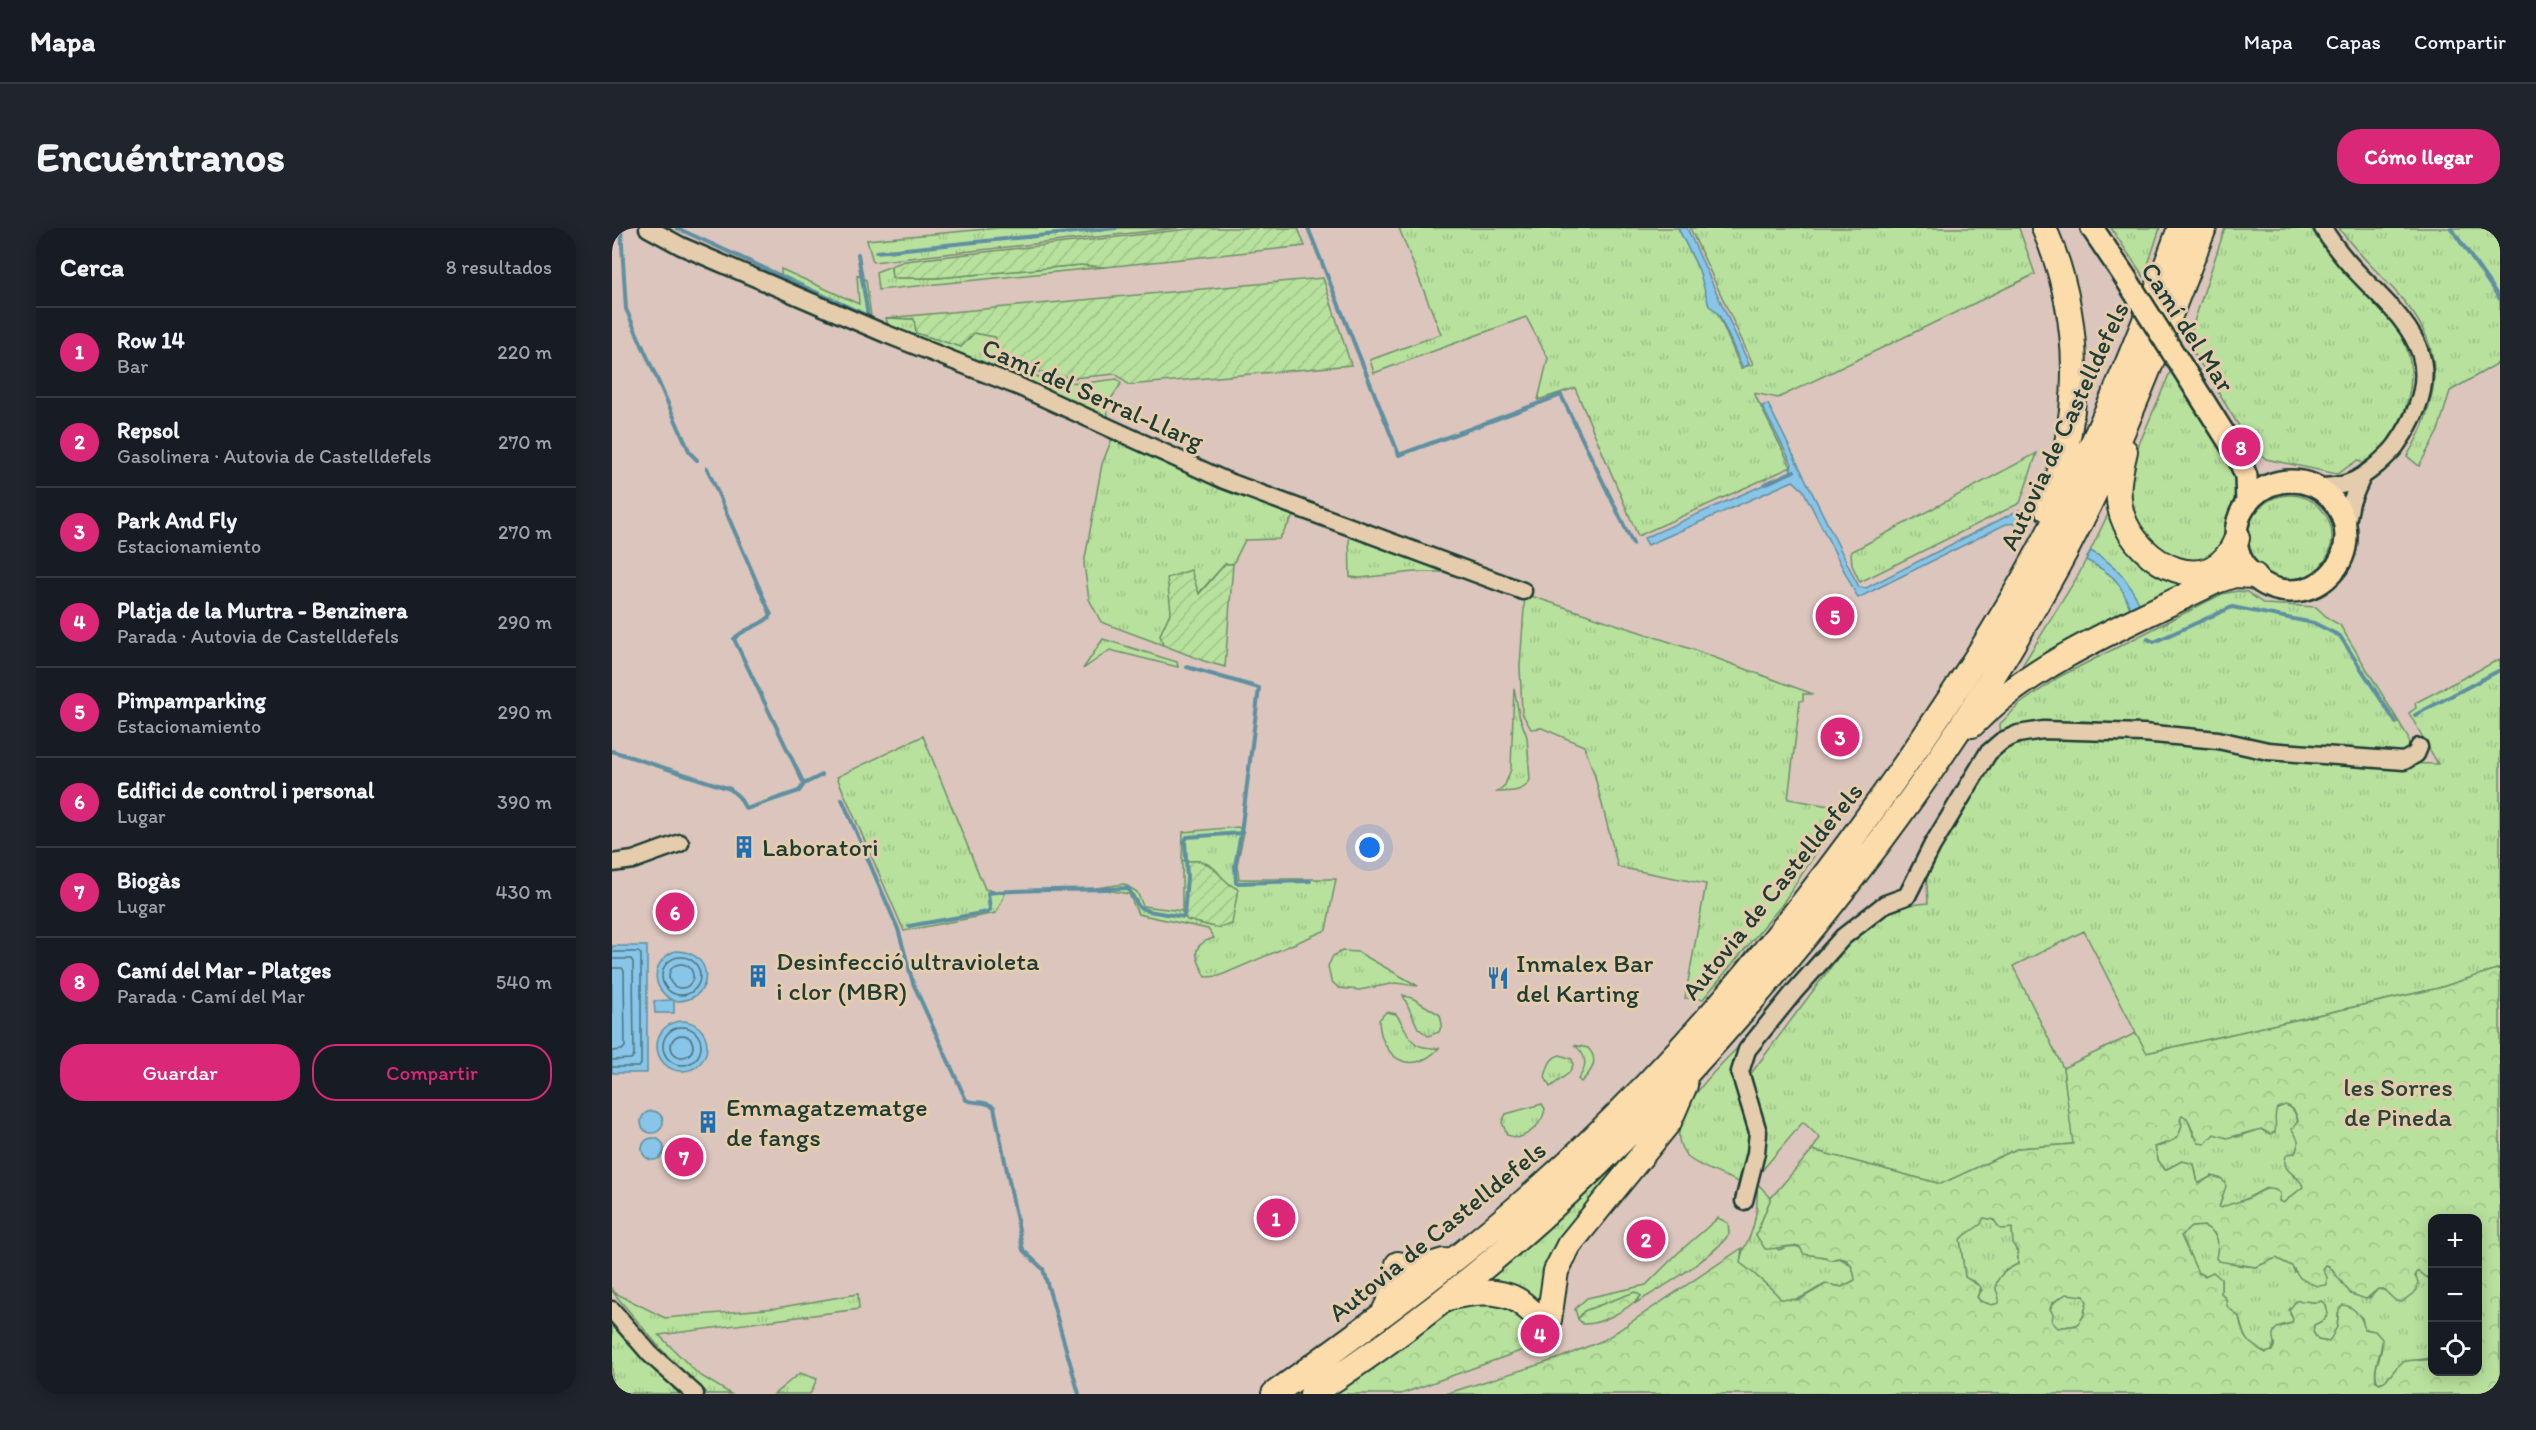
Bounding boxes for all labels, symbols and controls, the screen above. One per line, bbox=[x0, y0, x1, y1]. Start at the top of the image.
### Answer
text: Mapa bbox=[30, 24, 95, 58]
text: Mapa bbox=[2244, 29, 2293, 54]
text: Capas bbox=[2326, 29, 2381, 54]
text: Compartir bbox=[2414, 29, 2506, 54]
button: Cómo llegar bbox=[2337, 129, 2500, 184]
text: Encuéntranos bbox=[36, 131, 285, 182]
text: Cerca bbox=[60, 251, 124, 283]
text: 8 resultados bbox=[446, 255, 552, 279]
street label: Camí del Mar bbox=[2134, 256, 2242, 398]
street label: Autovia de Castelldefels bbox=[1992, 297, 2136, 555]
text: Row 14 bbox=[117, 327, 185, 354]
street label: Camí del Serral-Llarg bbox=[977, 331, 1209, 458]
text: 1 bbox=[75, 340, 84, 364]
text: 220 m bbox=[497, 340, 552, 364]
text: Bar bbox=[117, 354, 148, 378]
text: Repsol bbox=[117, 417, 179, 444]
pin: 8 bbox=[2222, 424, 2260, 470]
text: 2 bbox=[74, 430, 85, 454]
text: 270 m bbox=[498, 430, 552, 454]
text: Gasolinera · Autovia de Castelldefels bbox=[117, 444, 431, 468]
text: Park And Fly bbox=[117, 507, 237, 534]
text: 3 bbox=[74, 520, 85, 544]
text: 270 m bbox=[498, 520, 552, 544]
text: Estacionamiento bbox=[117, 534, 261, 558]
pin: 5 bbox=[1816, 594, 1854, 638]
text: Platja de la Murtra - Benzinera bbox=[117, 597, 408, 624]
text: 4 bbox=[73, 610, 86, 634]
text: 290 m bbox=[497, 610, 552, 634]
text: Parada · Autovia de Castelldefels bbox=[117, 624, 399, 648]
text: Pimpamparking bbox=[117, 687, 266, 714]
text: 5 bbox=[74, 700, 85, 724]
text: 290 m bbox=[497, 700, 552, 724]
text: Estacionamiento bbox=[117, 714, 261, 738]
pin: 3 bbox=[1820, 714, 1860, 760]
street label: Autovia de Castelldefels bbox=[1674, 776, 1870, 1006]
text: Edifici de control i personal bbox=[117, 777, 374, 804]
text: 6 bbox=[74, 790, 85, 814]
text: 390 m bbox=[497, 790, 552, 814]
text: Lugar bbox=[117, 804, 166, 828]
place label: Laboratori bbox=[762, 831, 879, 863]
your location bbox=[1355, 833, 1384, 862]
building icon: Laboratori bbox=[731, 834, 757, 860]
text: Biogàs bbox=[117, 867, 181, 894]
text: 7 bbox=[75, 880, 84, 904]
text: 430 m bbox=[495, 880, 552, 904]
pin: 6 bbox=[656, 890, 694, 934]
text: Lugar bbox=[117, 894, 166, 918]
place label: Desinfecció ultravioleta i clor (MBR) bbox=[776, 945, 1040, 1007]
place label: Inmalex Bar del Karting bbox=[1516, 947, 1654, 1009]
text: Camí del Mar - Platges bbox=[117, 957, 331, 984]
building icon: Desinfecció ultravioleta i clor (MBR) bbox=[745, 963, 771, 989]
restaurant icon: Inmalex Bar del Karting bbox=[1485, 965, 1511, 991]
text: 8 bbox=[74, 970, 85, 994]
text: 540 m bbox=[496, 970, 552, 994]
text: Parada · Camí del Mar bbox=[117, 984, 305, 1008]
button: Guardar bbox=[60, 1044, 300, 1101]
button: Compartir bbox=[312, 1044, 552, 1101]
park label: les Sorres de Pineda bbox=[2343, 1071, 2453, 1133]
place label: Emmagatzematge de fangs bbox=[726, 1091, 928, 1153]
building icon: Emmagatzematge de fangs bbox=[695, 1109, 721, 1135]
street label: Autovia de Castelldefels bbox=[1322, 1133, 1552, 1329]
pin: 7 bbox=[664, 1134, 704, 1180]
pin: 1 bbox=[1256, 1196, 1296, 1240]
map controls bbox=[2428, 1214, 2482, 1376]
button: + bbox=[2428, 1214, 2482, 1268]
pin: 2 bbox=[1626, 1216, 1666, 1262]
button: − bbox=[2428, 1268, 2482, 1322]
pin: 4 bbox=[1520, 1312, 1560, 1356]
button: locate bbox=[2428, 1322, 2482, 1376]

